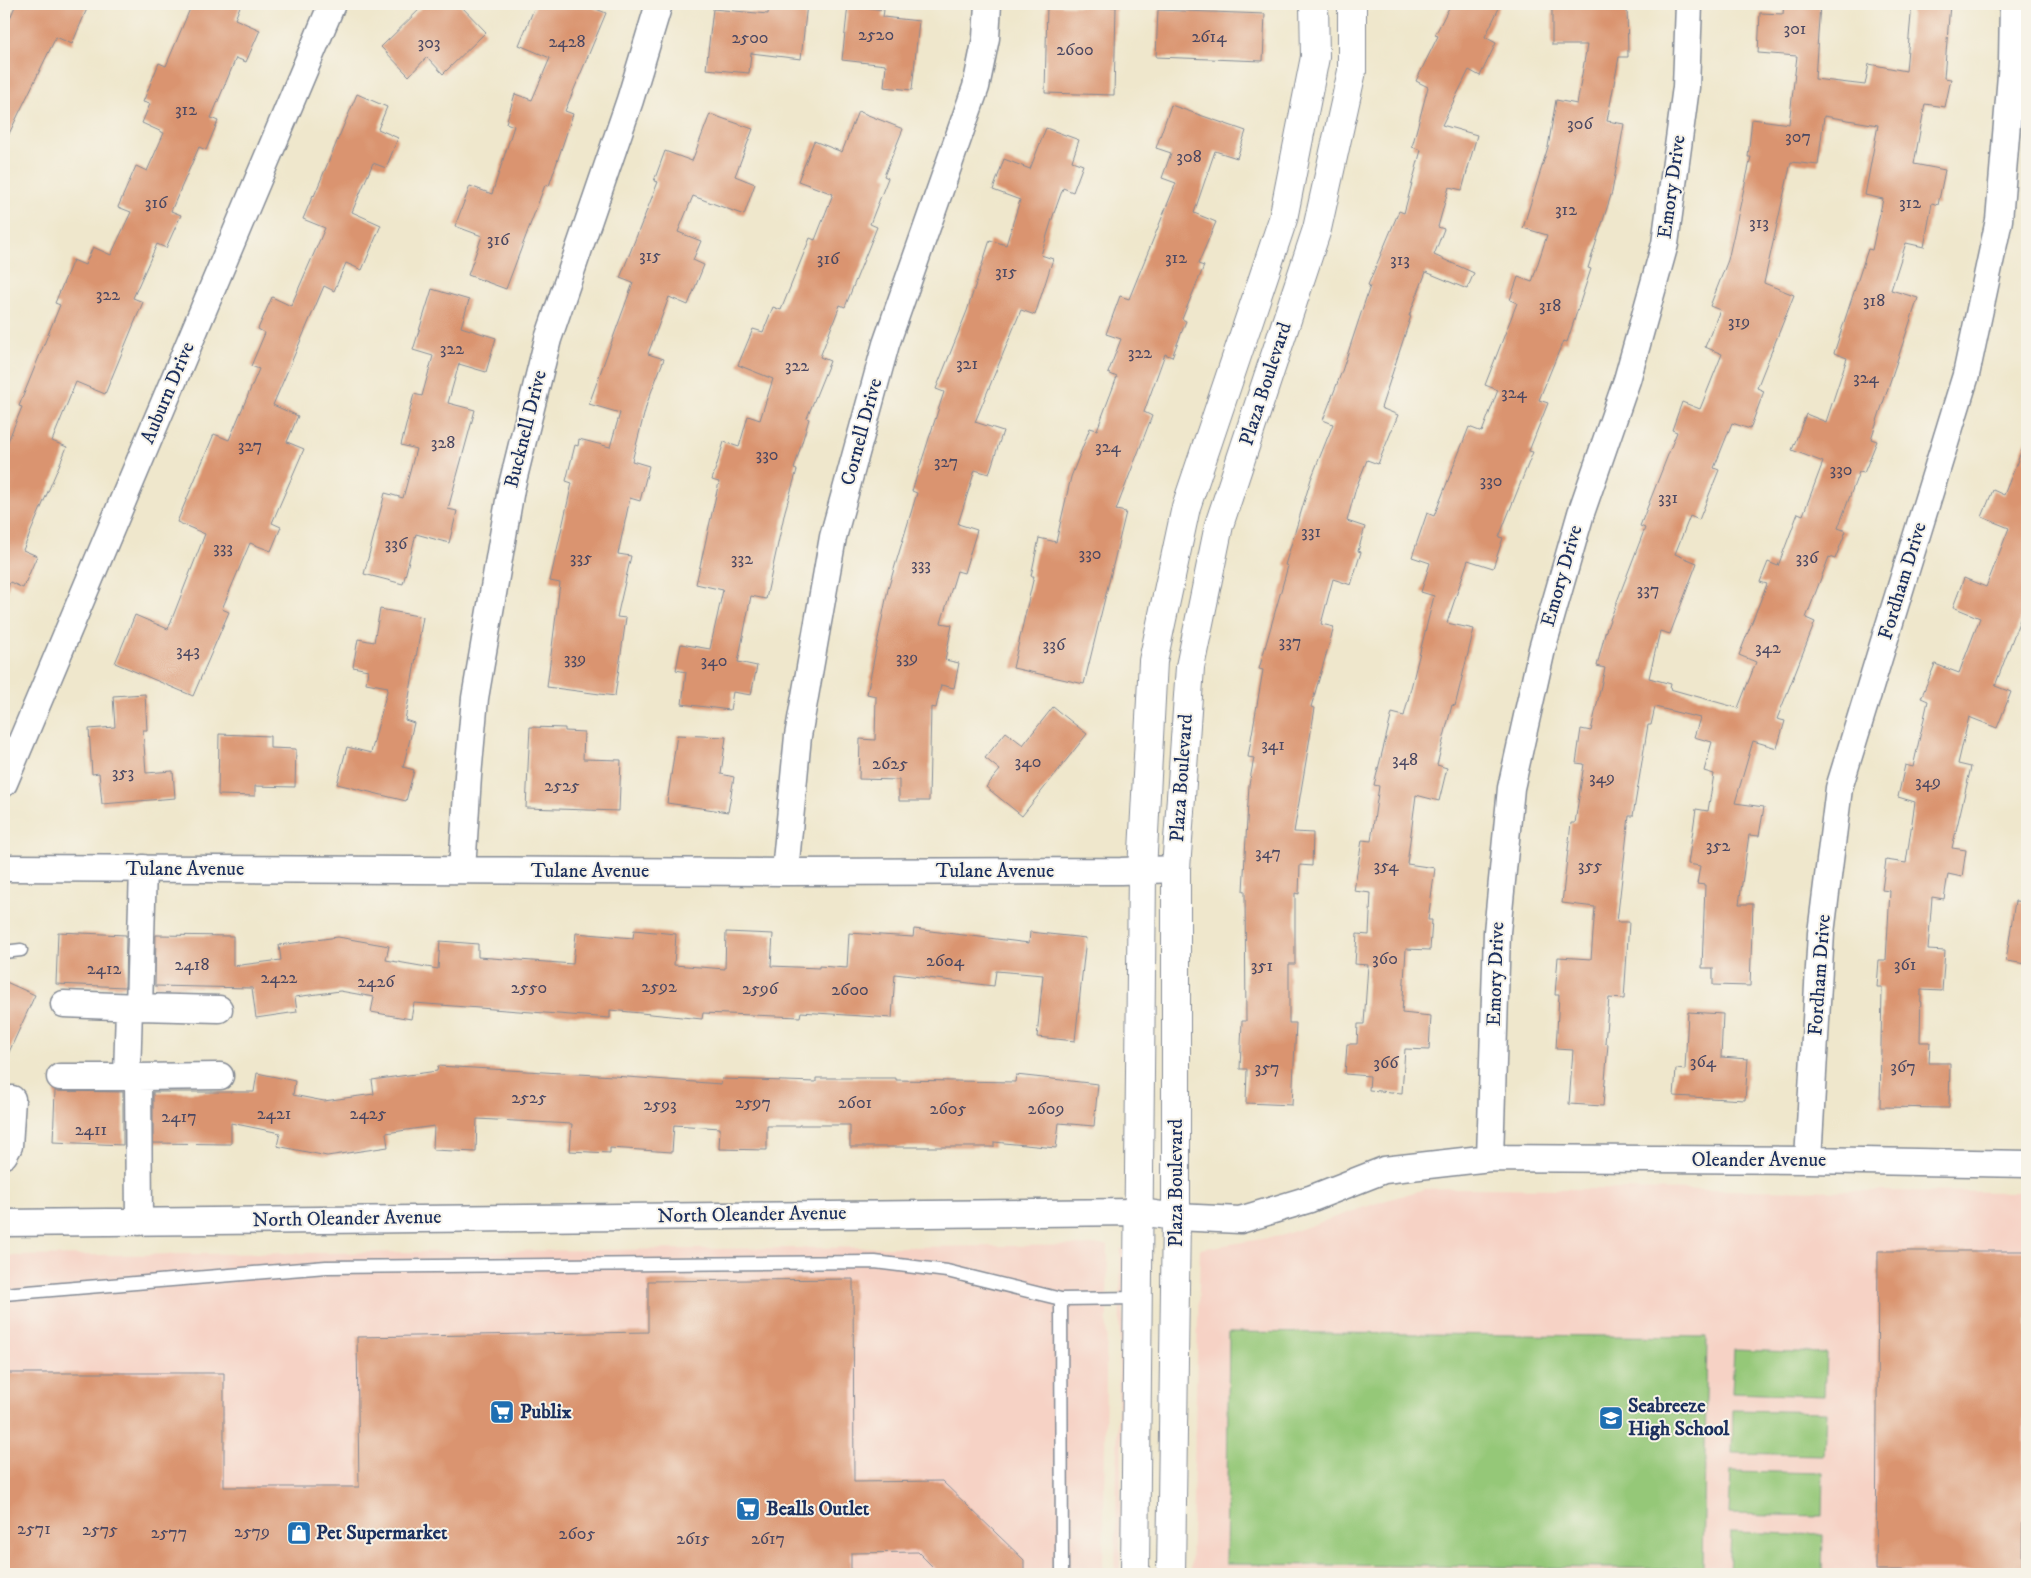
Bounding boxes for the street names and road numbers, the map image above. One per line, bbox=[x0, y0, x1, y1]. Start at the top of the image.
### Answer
street label: Emory Drive bbox=[1652, 134, 1692, 240]
street label: Plaza Boulevard bbox=[1234, 319, 1298, 449]
street label: Auburn Drive bbox=[135, 338, 201, 448]
street label: Bucknell Drive bbox=[499, 368, 553, 490]
street label: Cornell Drive bbox=[836, 376, 888, 488]
street label: Fordham Drive bbox=[1873, 519, 1933, 643]
street label: Emory Drive bbox=[1536, 522, 1588, 630]
street label: Plaza Boulevard bbox=[1165, 713, 1199, 843]
street label: Tulane Avenue bbox=[126, 857, 244, 882]
street label: Tulane Avenue bbox=[531, 859, 649, 884]
street label: Tulane Avenue bbox=[936, 859, 1054, 884]
street label: Fordham Drive bbox=[1803, 914, 1837, 1036]
street label: Emory Drive bbox=[1482, 921, 1510, 1027]
street label: Plaza Boulevard bbox=[1164, 1119, 1189, 1247]
street label: Oleander Avenue bbox=[1692, 1148, 1826, 1173]
street label: North Oleander Avenue bbox=[657, 1201, 847, 1229]
street label: North Oleander Avenue bbox=[252, 1205, 442, 1233]

